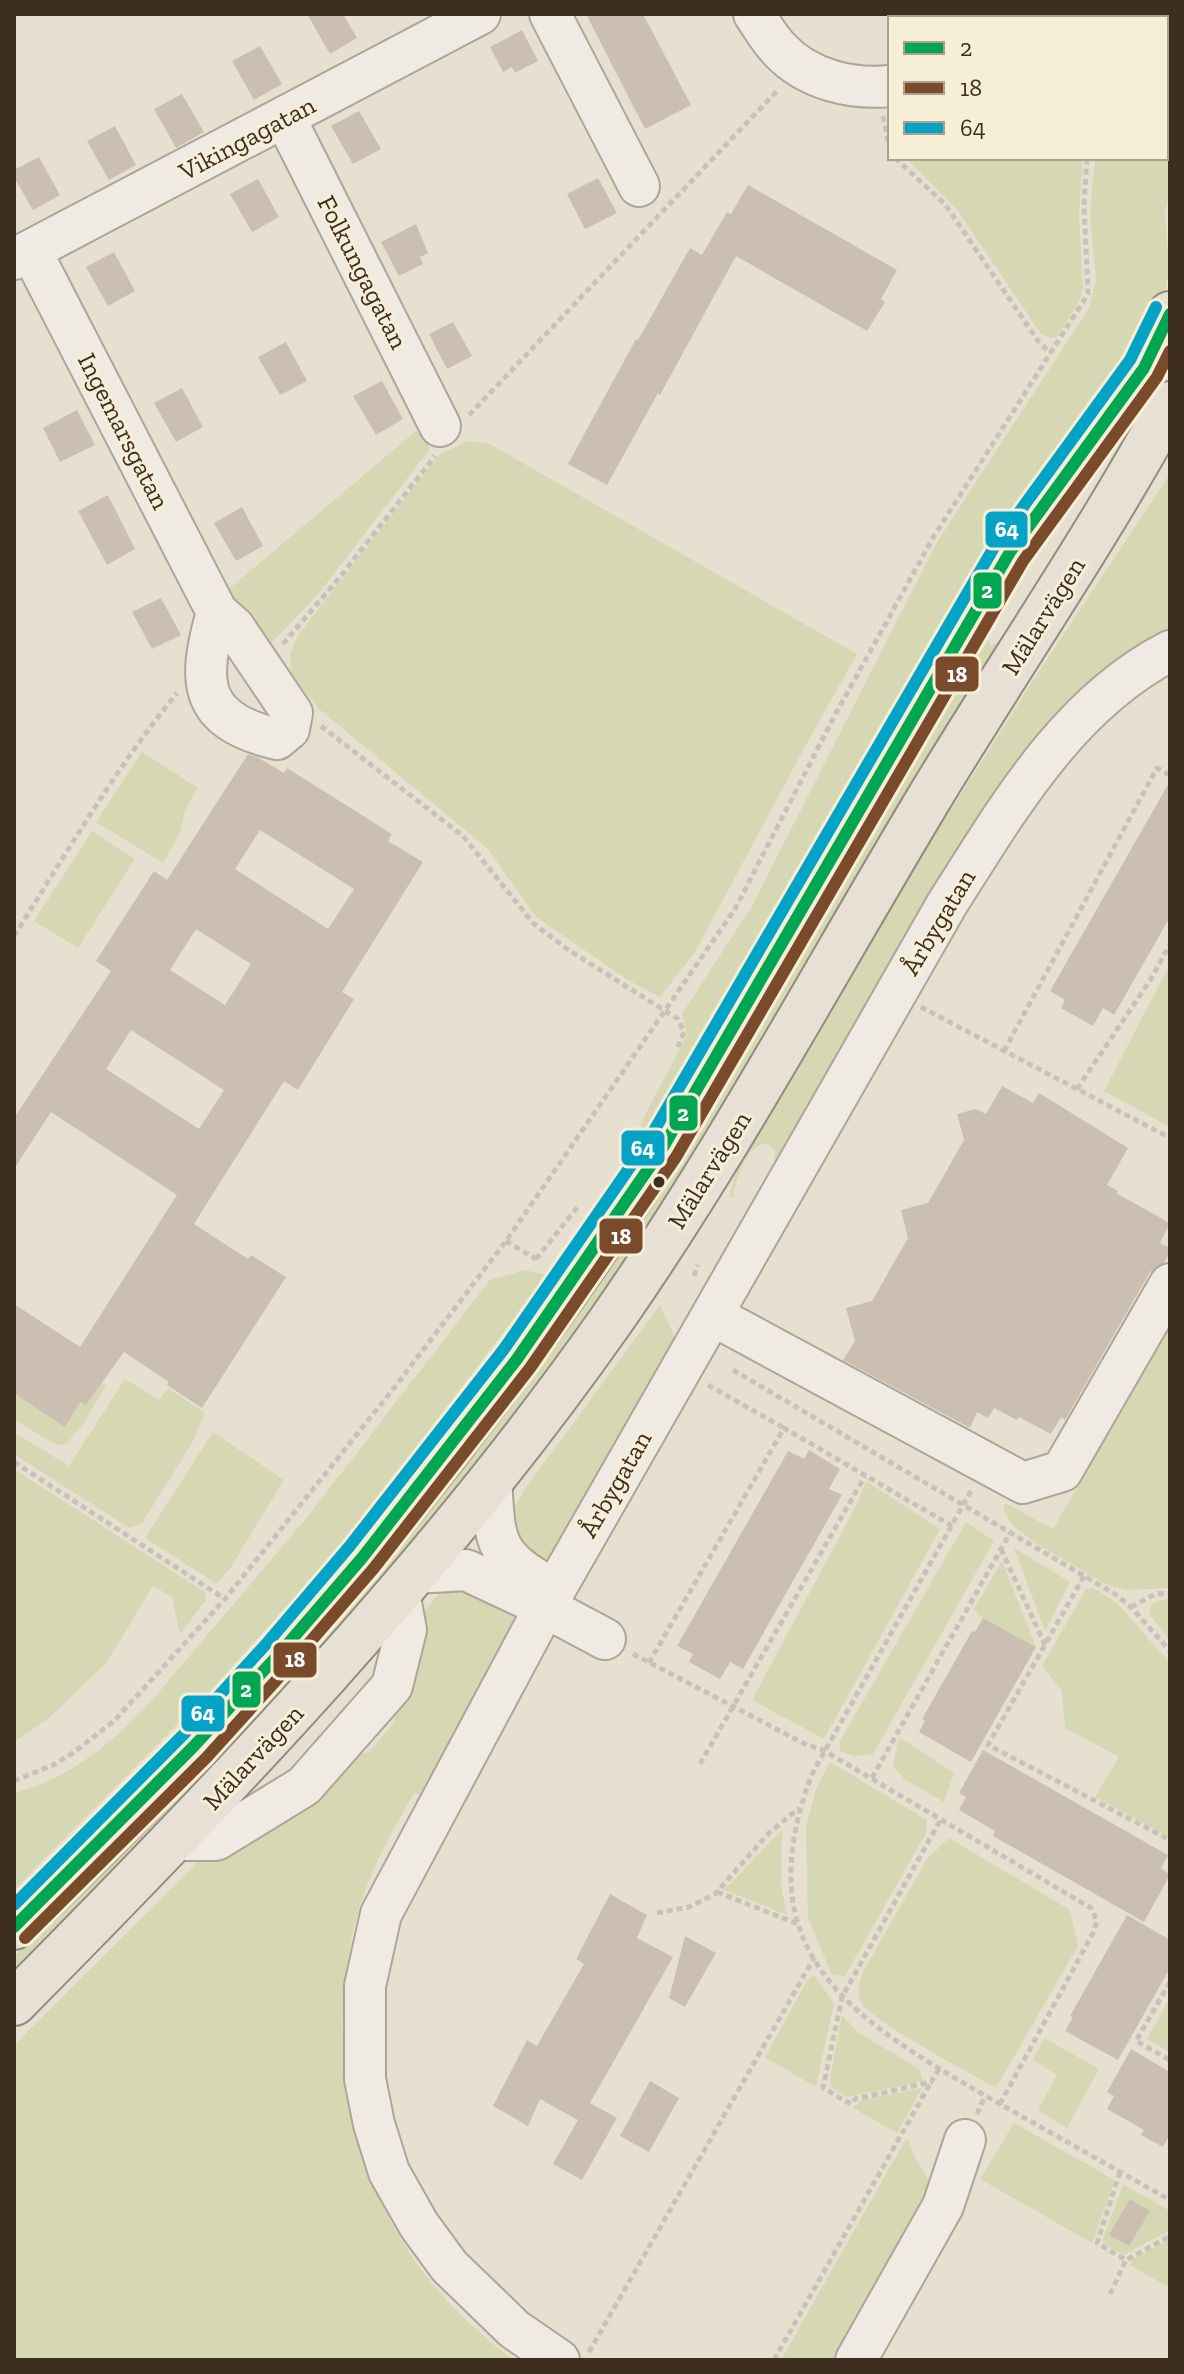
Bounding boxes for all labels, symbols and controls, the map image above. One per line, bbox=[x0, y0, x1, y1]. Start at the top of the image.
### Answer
legend bbox=[888, 16, 1168, 160]
text: 2 bbox=[960, 33, 972, 62]
text: 18 bbox=[960, 73, 982, 102]
street label: Vikingagatan bbox=[172, 89, 321, 188]
text: 64 bbox=[960, 113, 986, 142]
street label: Folkungagatan bbox=[311, 190, 415, 354]
street label: Ingemarsgatan bbox=[71, 348, 177, 515]
line badge: 64 bbox=[984, 510, 1029, 549]
text: 64 bbox=[995, 516, 1020, 543]
street label: Mälarvägen bbox=[994, 551, 1092, 681]
line badge: 2 bbox=[972, 571, 1003, 610]
text: 2 bbox=[981, 577, 993, 604]
line badge: 18 bbox=[934, 655, 980, 693]
text: 18 bbox=[947, 661, 968, 688]
street label: Årbygatan bbox=[894, 863, 982, 981]
line badge: 2 bbox=[668, 1094, 699, 1132]
text: 2 bbox=[677, 1100, 689, 1127]
street label: Mälarvägen bbox=[660, 1105, 758, 1235]
line badge: 64 bbox=[620, 1129, 666, 1167]
text: 64 bbox=[631, 1135, 656, 1162]
unlabelled marker bbox=[651, 1174, 667, 1190]
line badge: 18 bbox=[598, 1217, 644, 1255]
text: 18 bbox=[611, 1223, 632, 1250]
street label: Årbygatan bbox=[572, 1425, 658, 1543]
line badge: 18 bbox=[272, 1641, 318, 1679]
text: 18 bbox=[285, 1646, 306, 1673]
line badge: 2 bbox=[231, 1670, 262, 1709]
text: 2 bbox=[240, 1676, 252, 1703]
line badge: 64 bbox=[180, 1694, 226, 1733]
street label: Mälarvägen bbox=[196, 1697, 310, 1816]
text: 64 bbox=[191, 1700, 216, 1727]

